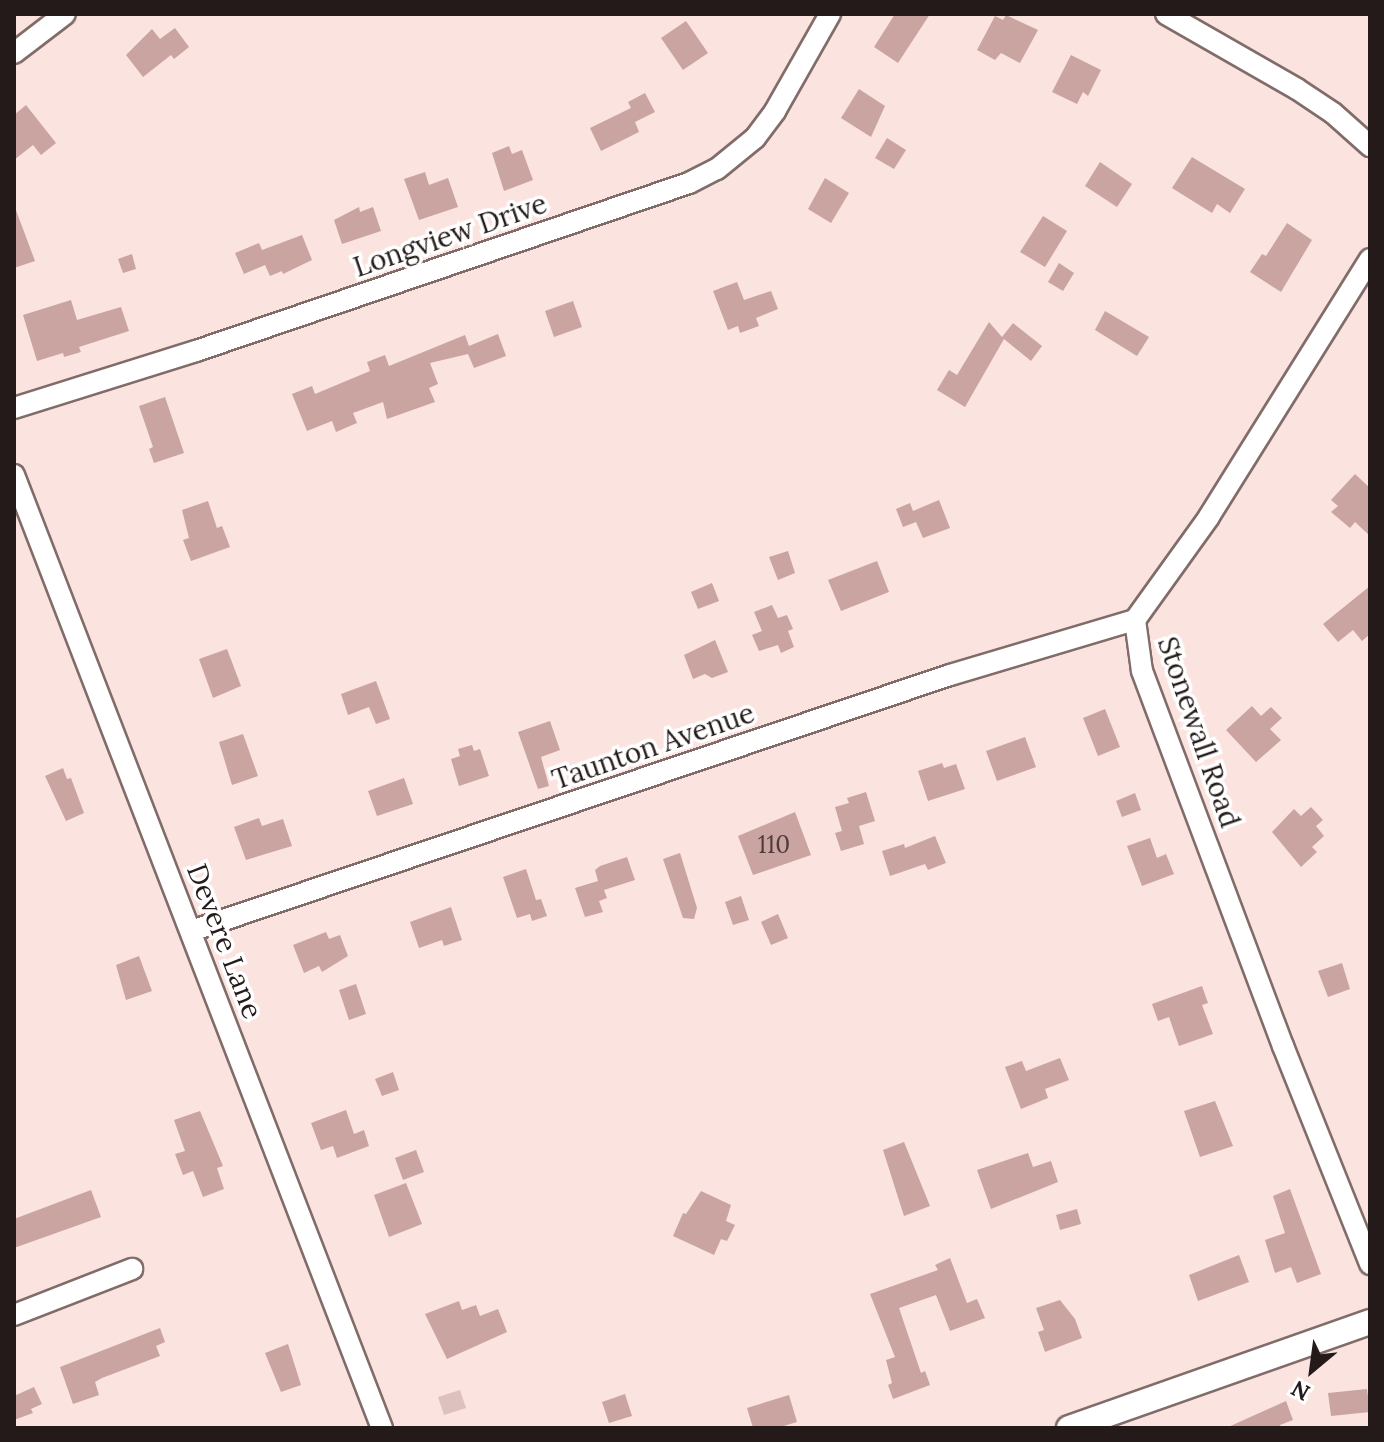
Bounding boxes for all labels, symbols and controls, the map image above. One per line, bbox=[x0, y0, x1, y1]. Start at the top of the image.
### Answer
street label: Longview Drive bbox=[349, 186, 551, 284]
street label: Stonewall Road bbox=[1151, 632, 1247, 832]
street label: Taunton Avenue bbox=[547, 696, 759, 796]
house number: 110 bbox=[758, 831, 790, 859]
street label: Devere Lane bbox=[180, 859, 270, 1023]
north arrow bbox=[1272, 1330, 1352, 1410]
text: N bbox=[1286, 1375, 1315, 1407]

